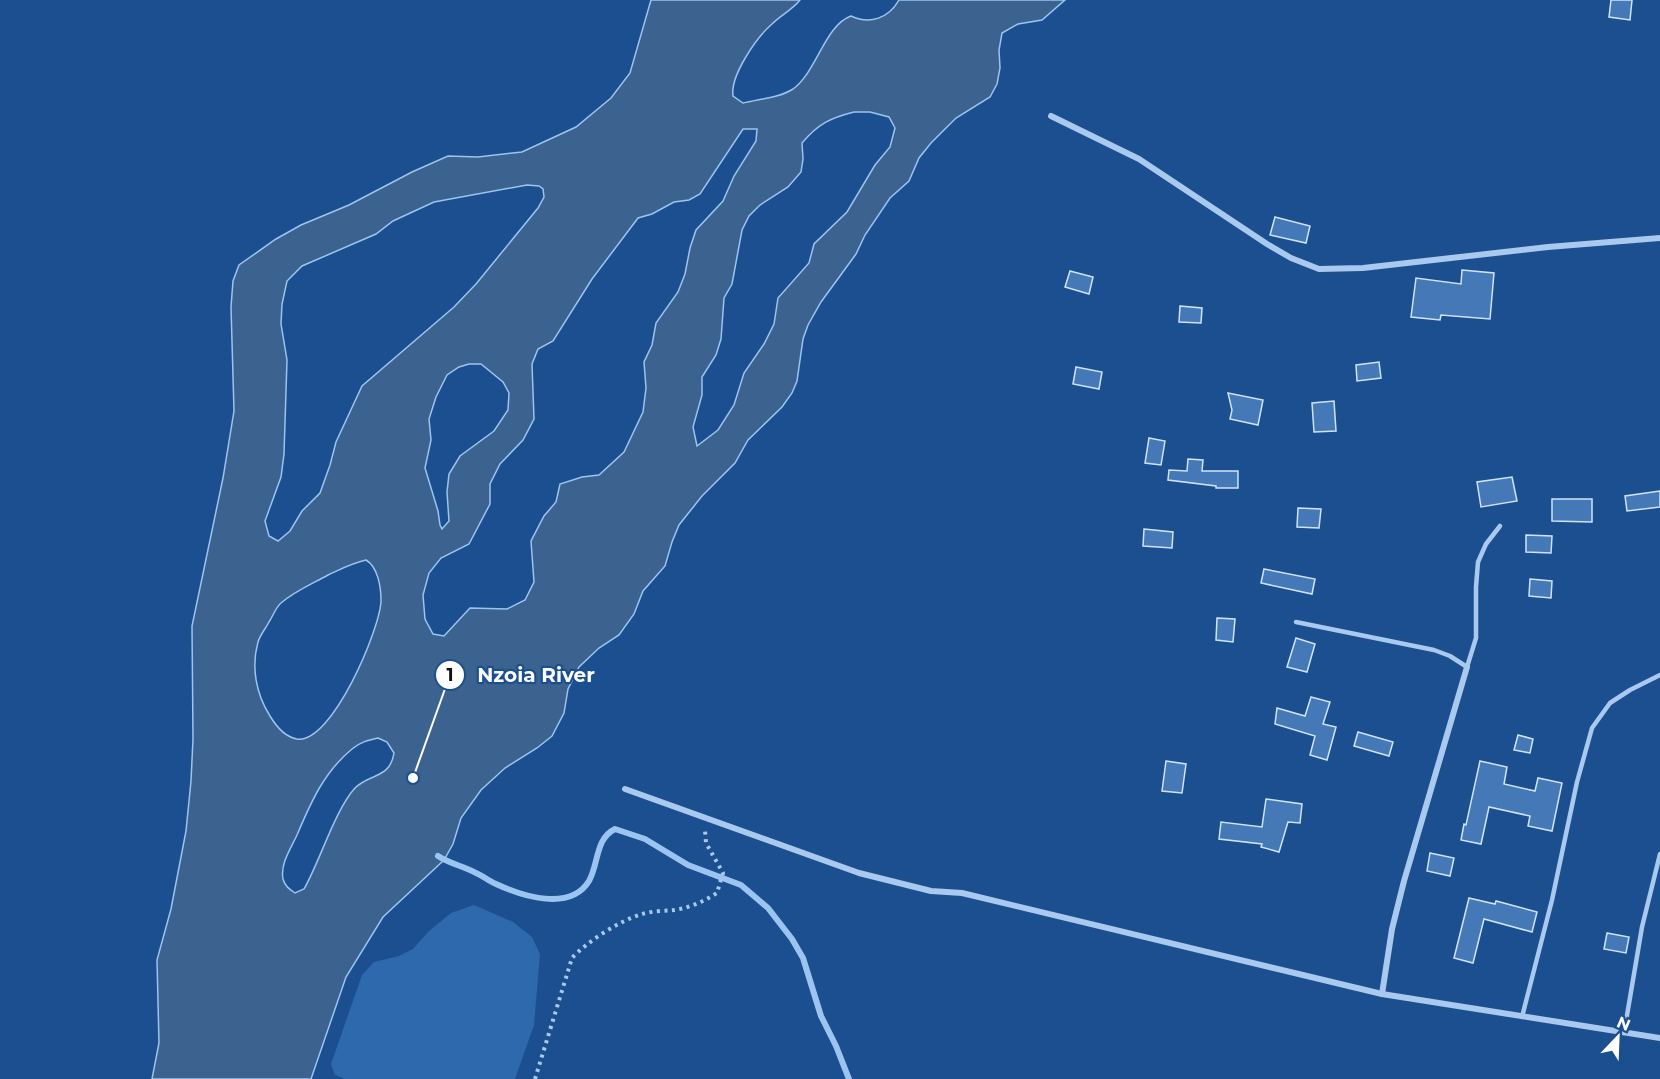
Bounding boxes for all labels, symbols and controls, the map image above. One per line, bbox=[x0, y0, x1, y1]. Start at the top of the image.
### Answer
callout: Nzoia River bbox=[435, 656, 607, 694]
text: Nzoia River bbox=[477, 663, 595, 687]
text: 1 bbox=[446, 664, 454, 686]
north arrow bbox=[1588, 1007, 1648, 1067]
text: N bbox=[1614, 1012, 1633, 1035]

